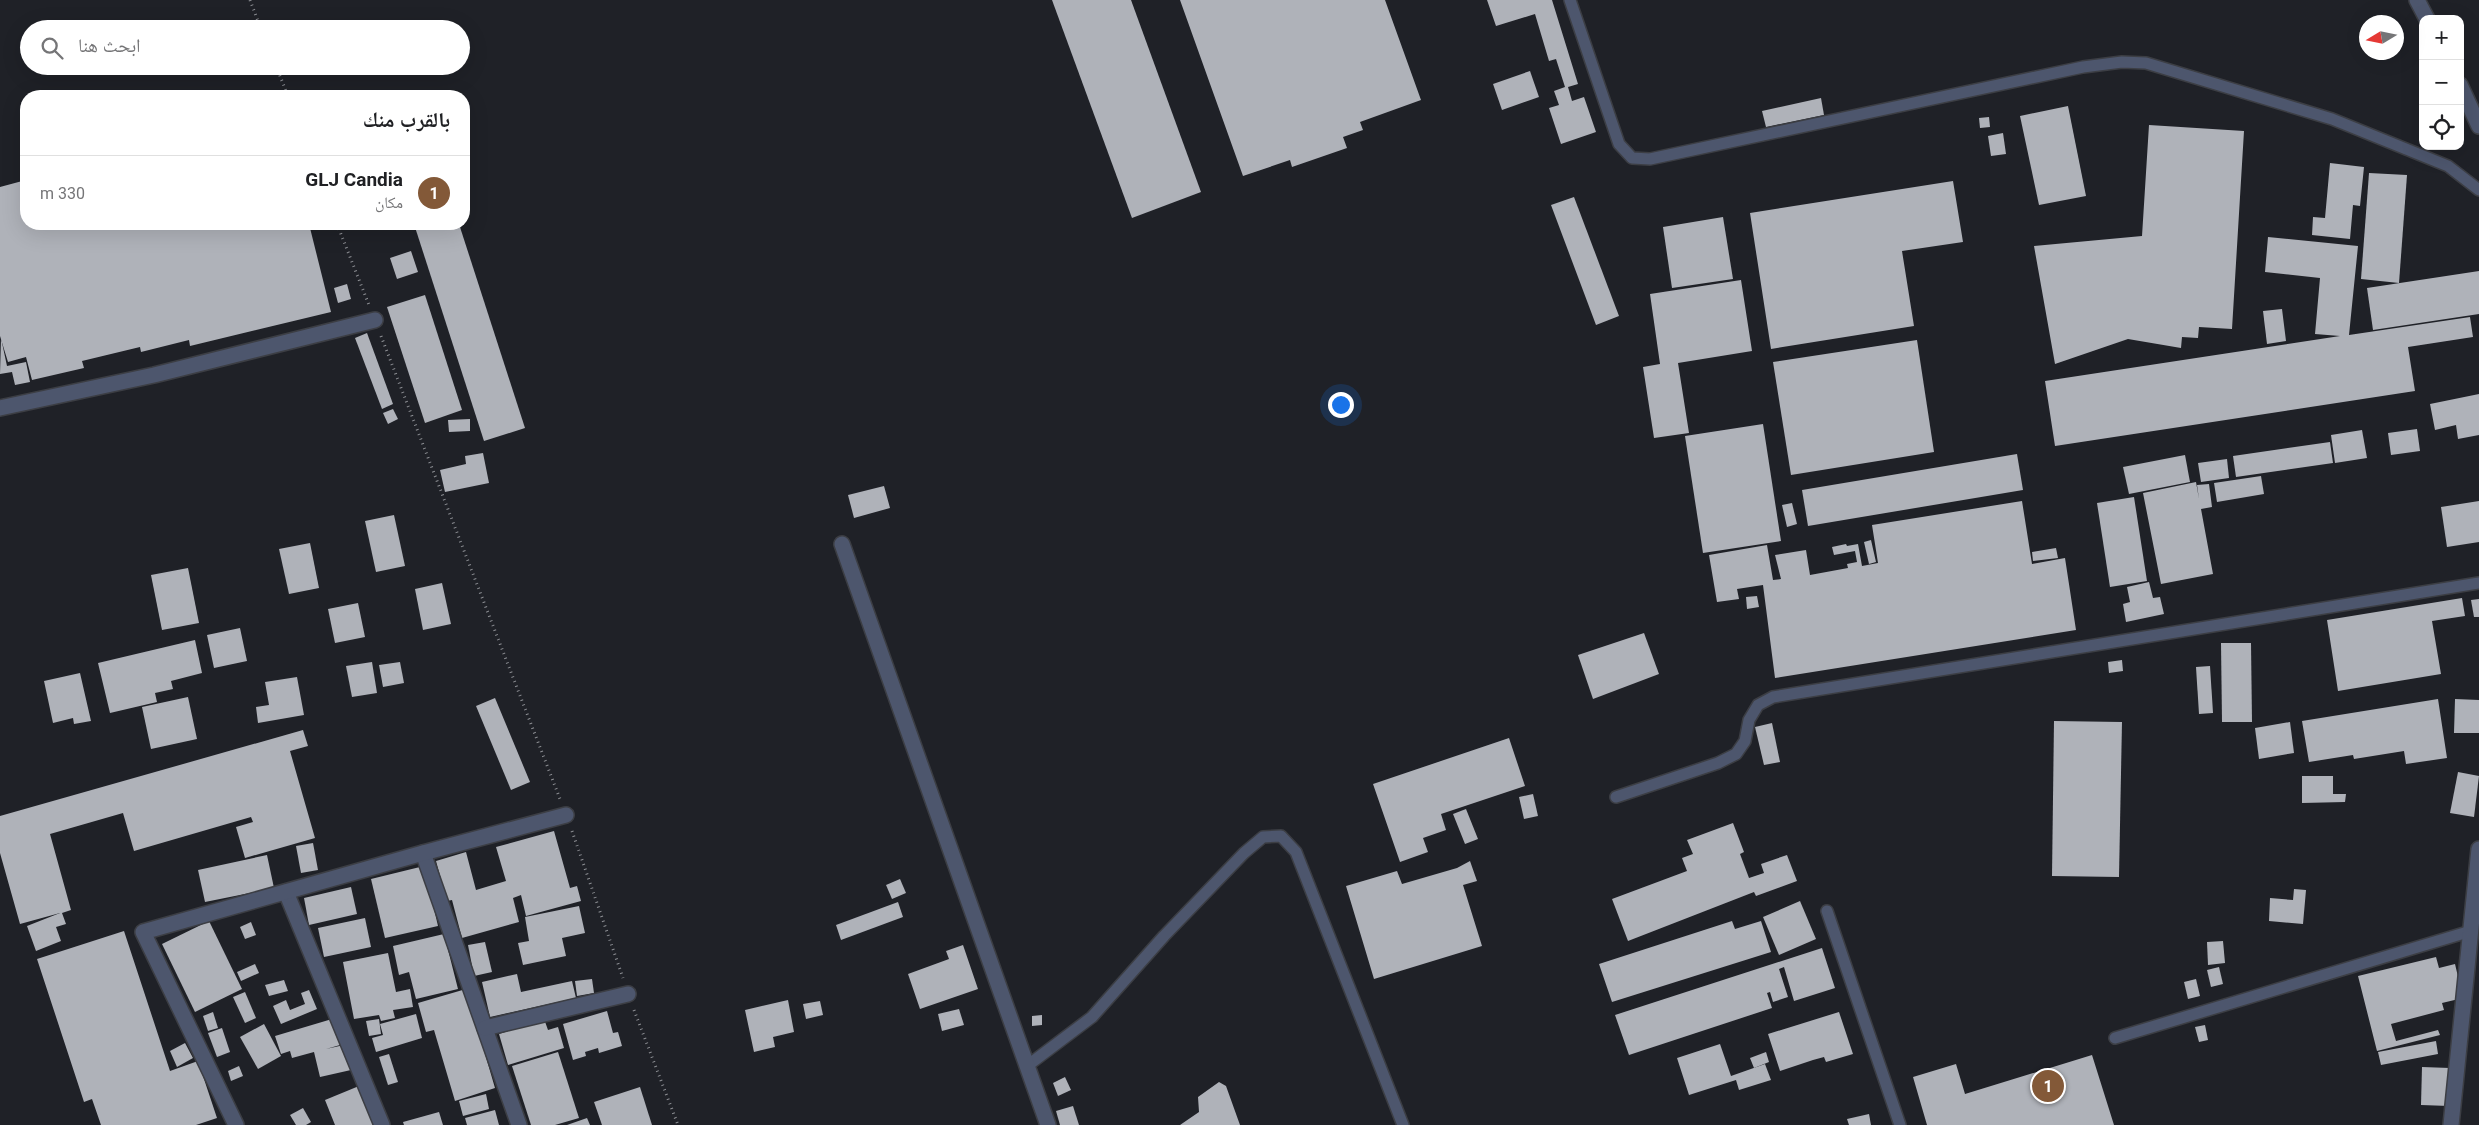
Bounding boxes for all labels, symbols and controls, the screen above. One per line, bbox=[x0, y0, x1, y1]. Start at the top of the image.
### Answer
north arrow bbox=[2359, 15, 2404, 60]
map controls bbox=[2419, 15, 2464, 150]
button: + bbox=[2419, 15, 2464, 60]
search box bbox=[20, 20, 470, 75]
icon: search bbox=[38, 34, 66, 62]
text: ابحث هنا bbox=[78, 34, 141, 57]
button: − bbox=[2419, 60, 2464, 105]
button: locate bbox=[2419, 105, 2464, 150]
text: بالقرب منك bbox=[363, 108, 450, 132]
text: GLJ Candia bbox=[305, 168, 403, 191]
text: 330 m bbox=[40, 184, 85, 203]
text: 1 bbox=[429, 184, 439, 203]
text: مكان bbox=[375, 193, 403, 212]
your location bbox=[1328, 392, 1354, 418]
pin: 1 bbox=[2032, 1067, 2064, 1105]

